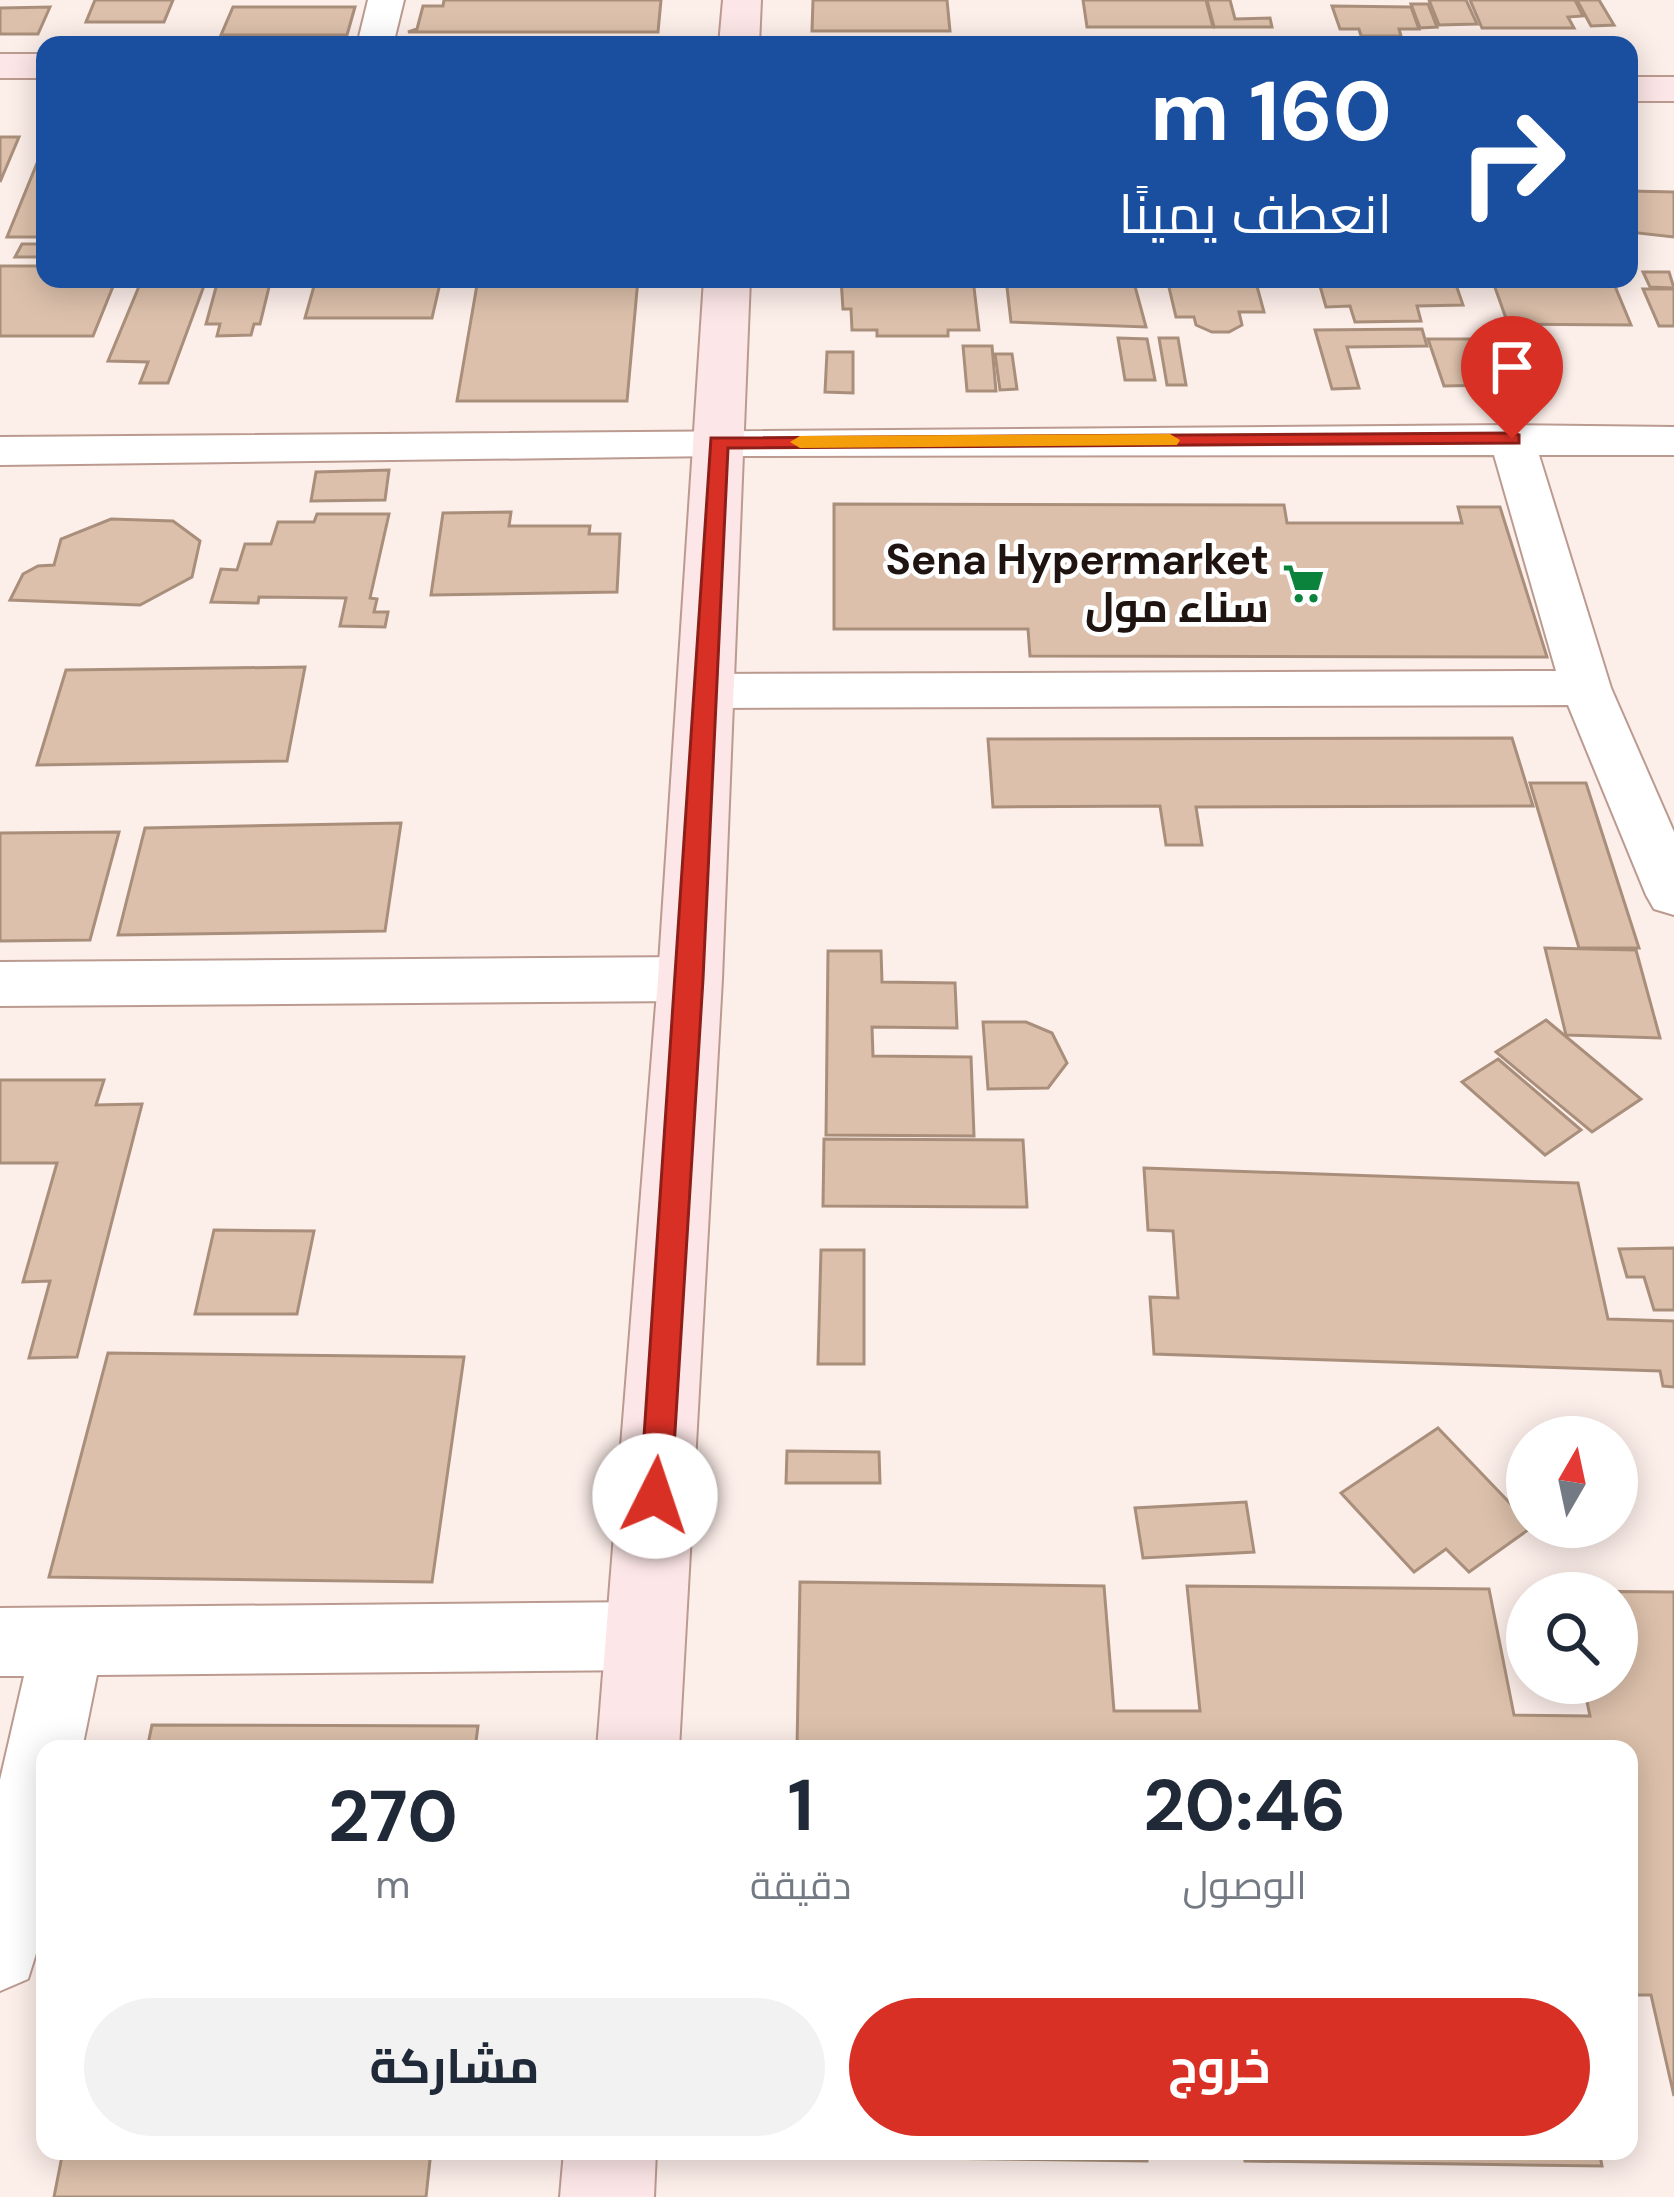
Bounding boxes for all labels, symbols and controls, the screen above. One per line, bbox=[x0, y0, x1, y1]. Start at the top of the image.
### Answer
text: 160 m bbox=[1150, 57, 1392, 166]
icon: right bbox=[1434, 84, 1590, 240]
text: انعطف يمينًا bbox=[1118, 179, 1392, 250]
pin bbox=[1461, 316, 1563, 439]
icon: arrive bbox=[1479, 334, 1545, 400]
place label: Sena Hypermarket سناء مول bbox=[886, 532, 1269, 635]
supermarket icon: Sena Hypermarket سناء مول bbox=[1280, 560, 1326, 606]
north arrow bbox=[1506, 1416, 1638, 1548]
map controls bbox=[1506, 1416, 1638, 1704]
position arrow bbox=[592, 1433, 718, 1559]
button: search bbox=[1506, 1572, 1638, 1704]
text: 1 bbox=[788, 1759, 814, 1852]
text: 20:46 bbox=[1143, 1759, 1346, 1852]
text: 270 bbox=[328, 1770, 458, 1863]
text: m bbox=[376, 1859, 410, 1910]
text: دقيقة bbox=[750, 1860, 851, 1911]
text: الوصول bbox=[1183, 1860, 1307, 1911]
button: مشاركة bbox=[84, 1998, 825, 2136]
button: خروج bbox=[849, 1998, 1590, 2136]

